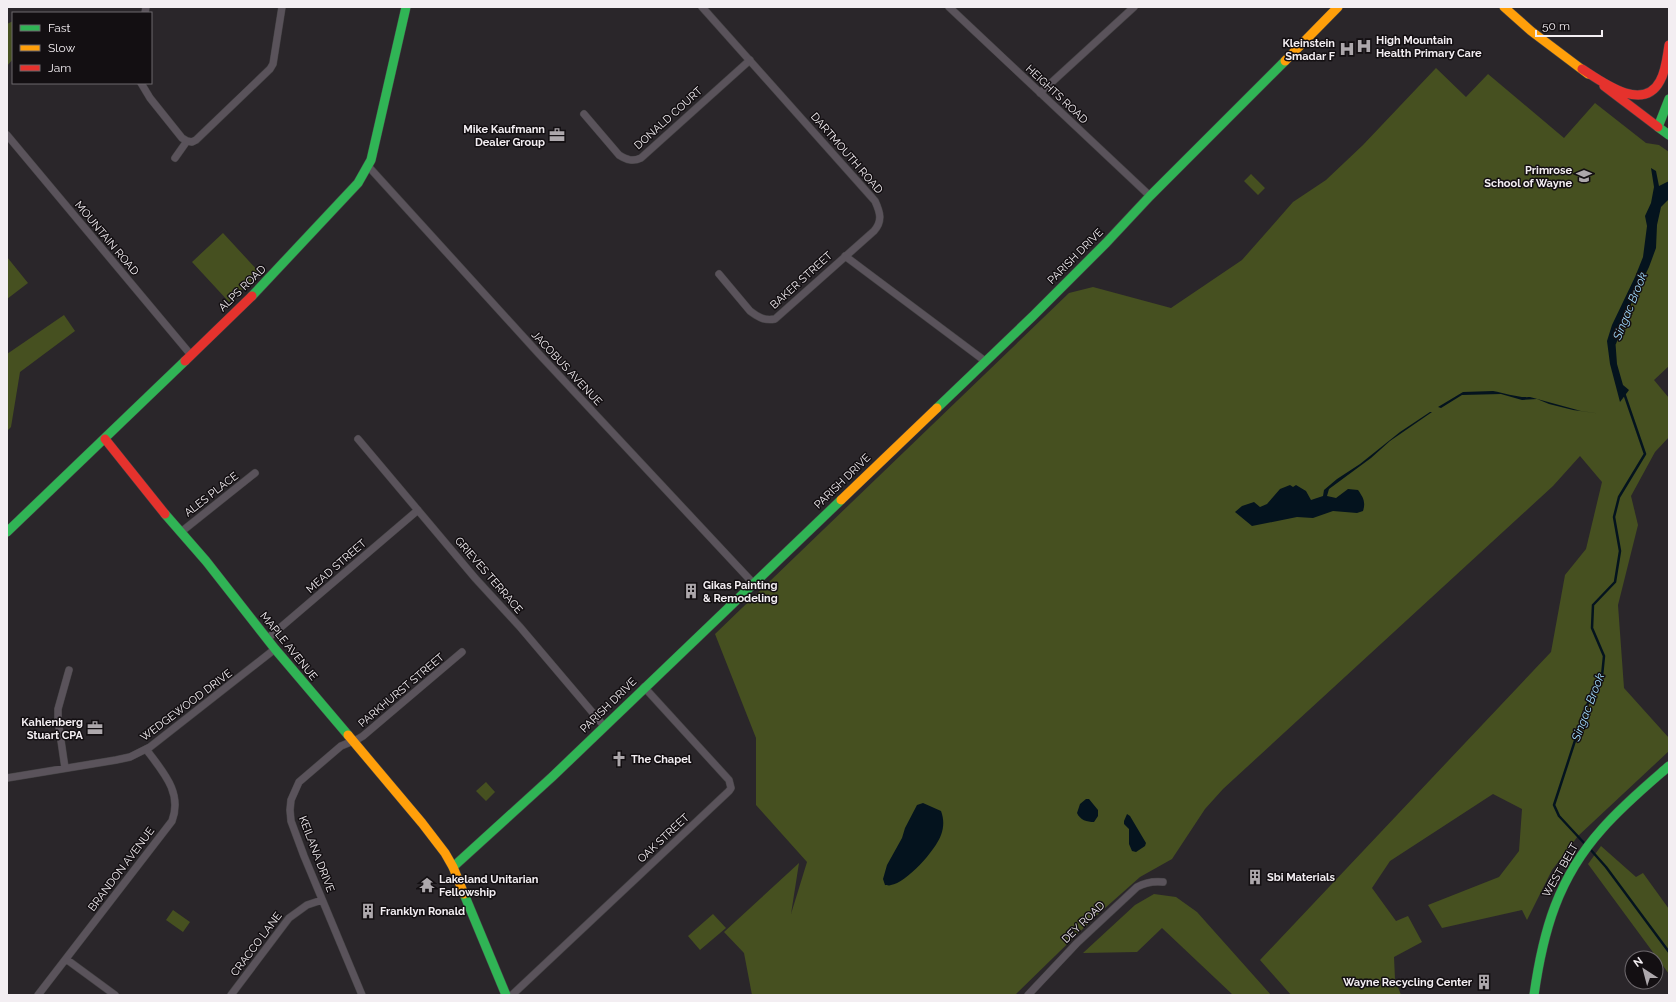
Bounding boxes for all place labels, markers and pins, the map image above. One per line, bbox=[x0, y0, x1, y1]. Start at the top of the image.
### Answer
place label: High Mountain Health Primary Care bbox=[1376, 34, 1482, 60]
place label: Kleinstein Smadar F bbox=[1283, 37, 1336, 63]
hospital icon: High Mountain Health Primary Care bbox=[1355, 37, 1373, 55]
hospital icon: Kleinstein Smadar F bbox=[1338, 40, 1356, 58]
place label: Mike Kaufmann Dealer Group bbox=[463, 123, 545, 149]
office icon: Mike Kaufmann Dealer Group bbox=[548, 126, 566, 144]
place label: Primrose School of Wayne bbox=[1484, 164, 1572, 190]
school or university icon: Primrose School of Wayne bbox=[1575, 167, 1593, 185]
place label: Gikas Painting & Remodeling bbox=[703, 579, 778, 605]
building icon: Gikas Painting & Remodeling bbox=[682, 582, 700, 600]
place label: Kahlenberg Stuart CPA bbox=[21, 716, 84, 742]
office icon: Kahlenberg Stuart CPA bbox=[86, 719, 104, 737]
church icon: The Chapel bbox=[610, 750, 628, 768]
place label: The Chapel bbox=[631, 753, 692, 766]
building icon: Sbi Materials bbox=[1246, 868, 1264, 886]
place label: Sbi Materials bbox=[1267, 871, 1335, 884]
place label: Lakeland Unitarian Fellowship bbox=[439, 873, 539, 899]
temple icon: Lakeland Unitarian Fellowship bbox=[418, 876, 436, 894]
building icon: Franklyn Ronald bbox=[359, 902, 377, 920]
place label: Franklyn Ronald bbox=[380, 905, 465, 918]
building icon: Wayne Recycling Center bbox=[1475, 973, 1493, 991]
place label: Wayne Recycling Center bbox=[1343, 976, 1473, 989]

